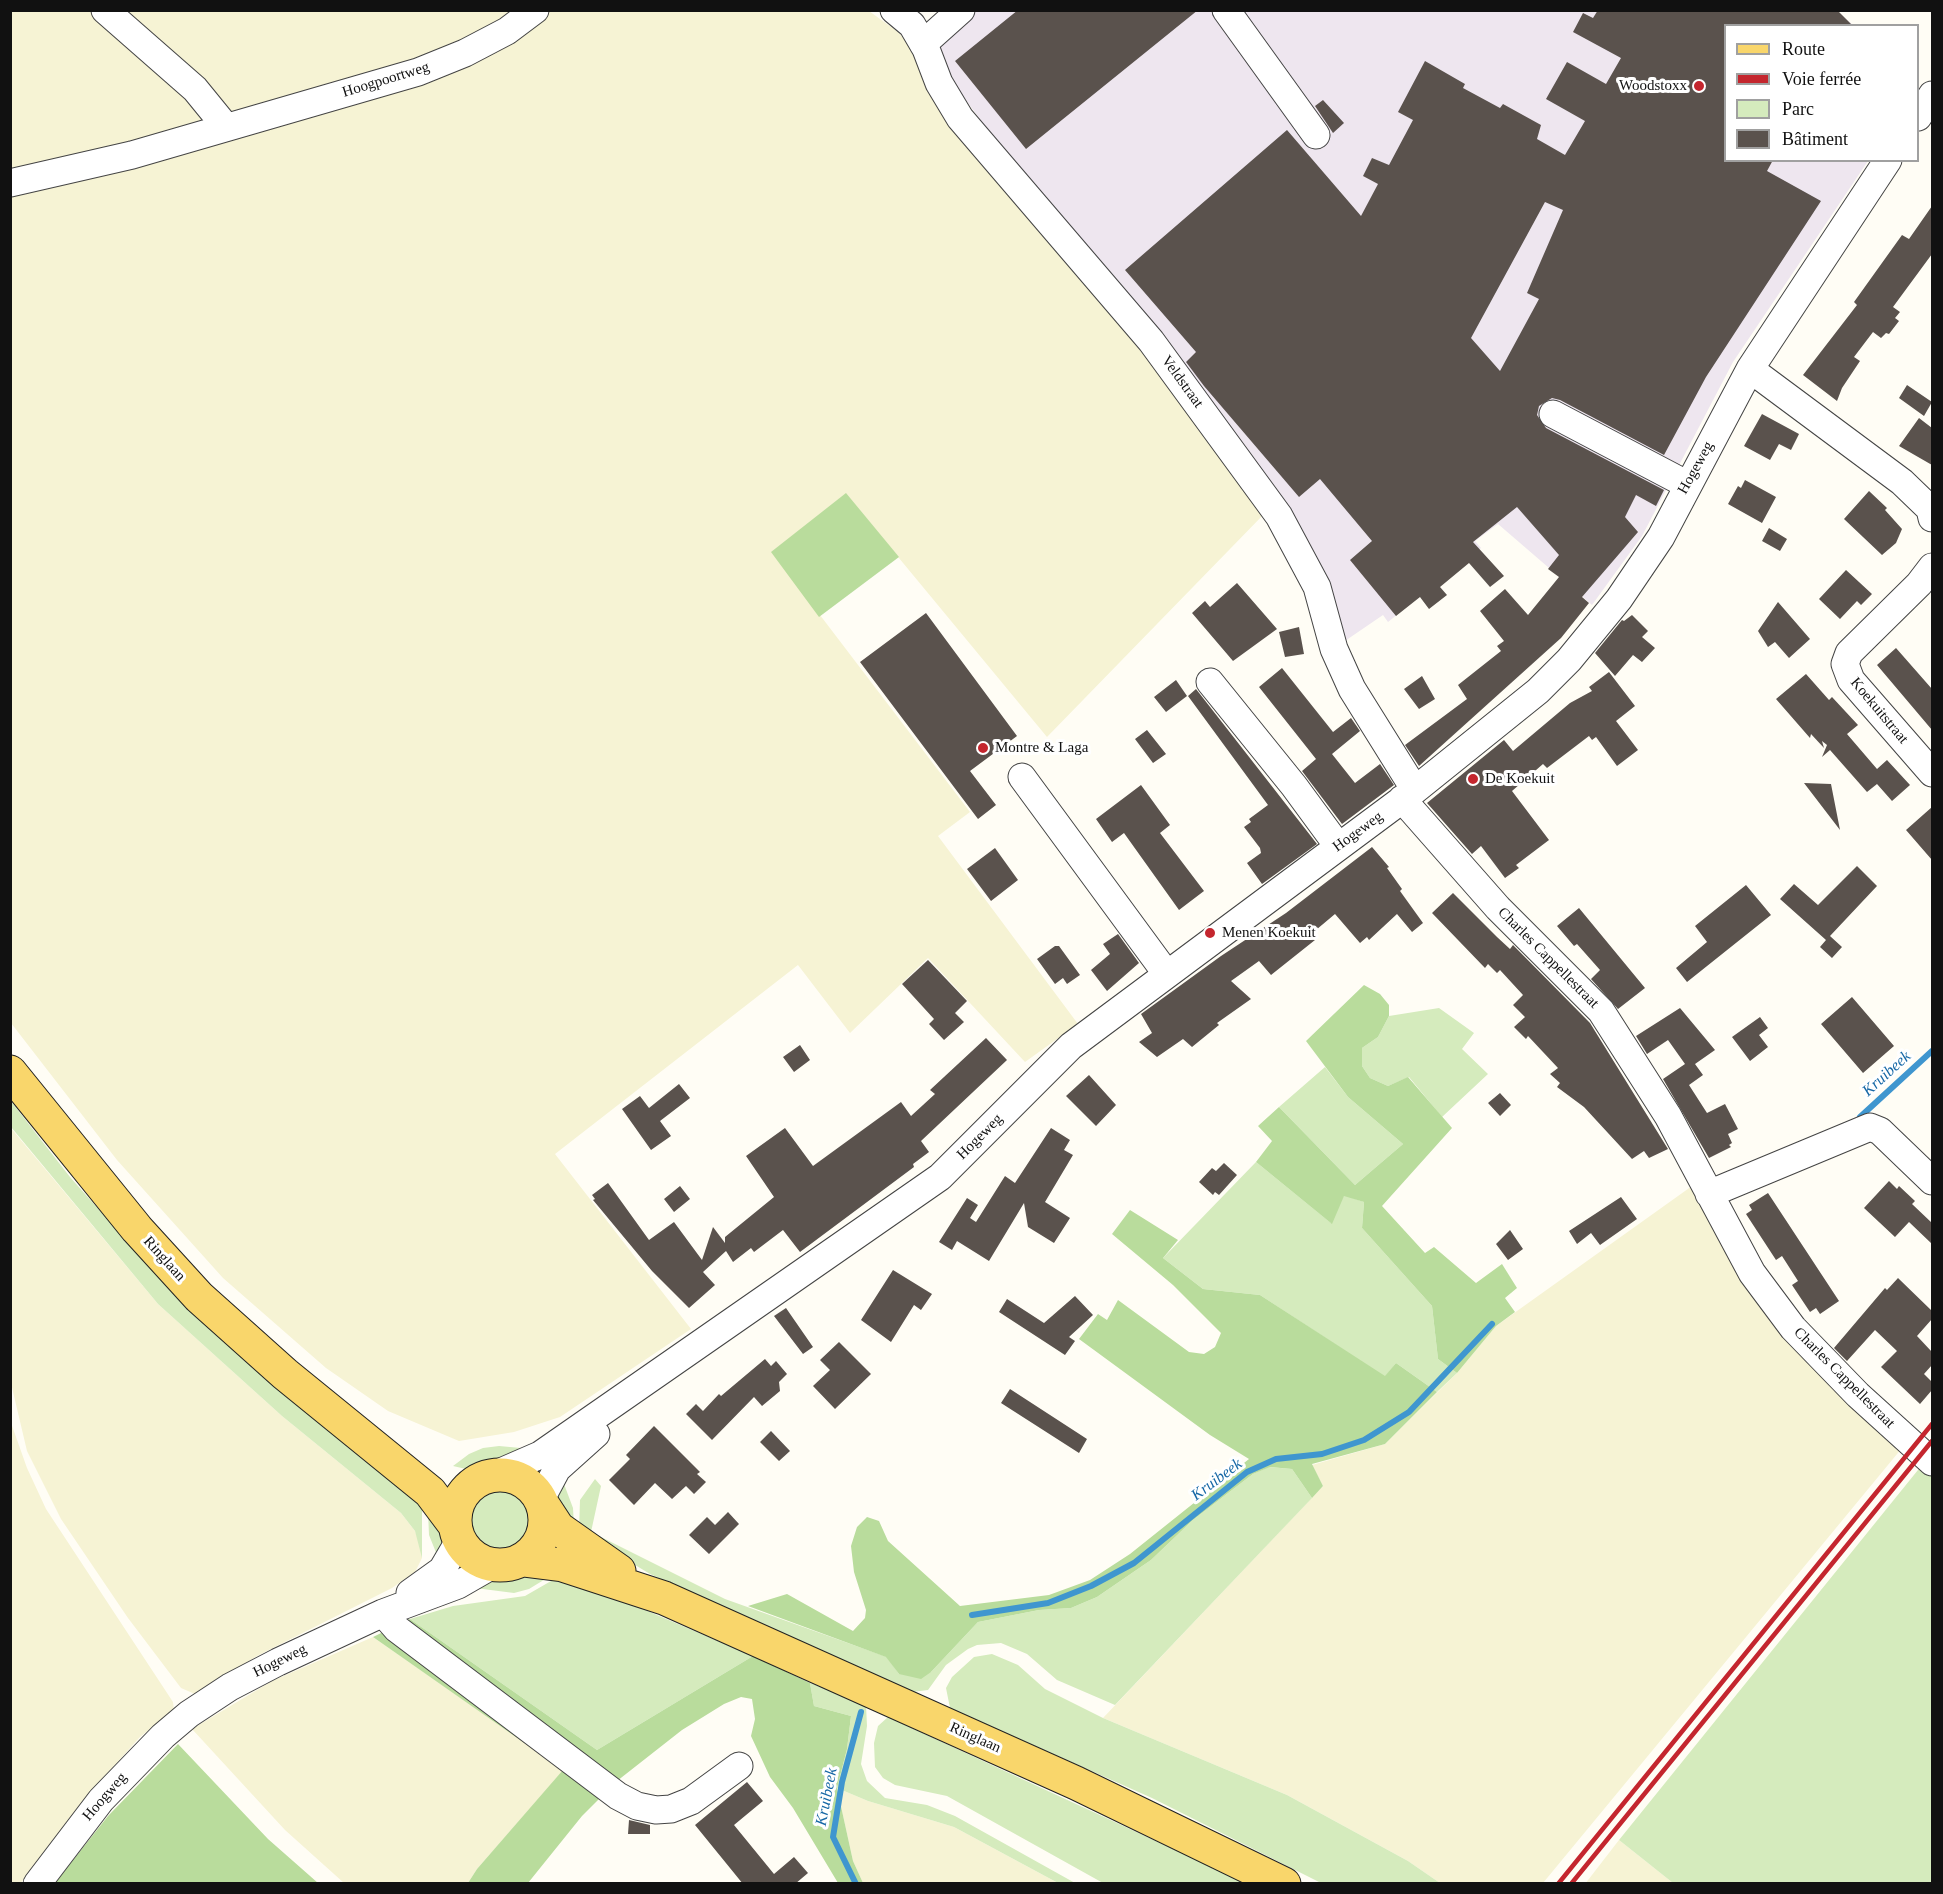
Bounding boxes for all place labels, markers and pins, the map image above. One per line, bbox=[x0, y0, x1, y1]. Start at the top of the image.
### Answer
place label: Woodstoxx bbox=[1619, 77, 1687, 95]
marker: Woodstoxx bbox=[1692, 79, 1706, 93]
place label: Montre & Laga bbox=[995, 739, 1088, 757]
marker: Montre & Laga bbox=[976, 741, 990, 755]
place label: De Koekuit bbox=[1485, 770, 1555, 788]
marker: De Koekuit bbox=[1466, 772, 1480, 786]
place label: Menen Koekuit bbox=[1222, 924, 1316, 942]
marker: Menen Koekuit bbox=[1203, 926, 1217, 940]

